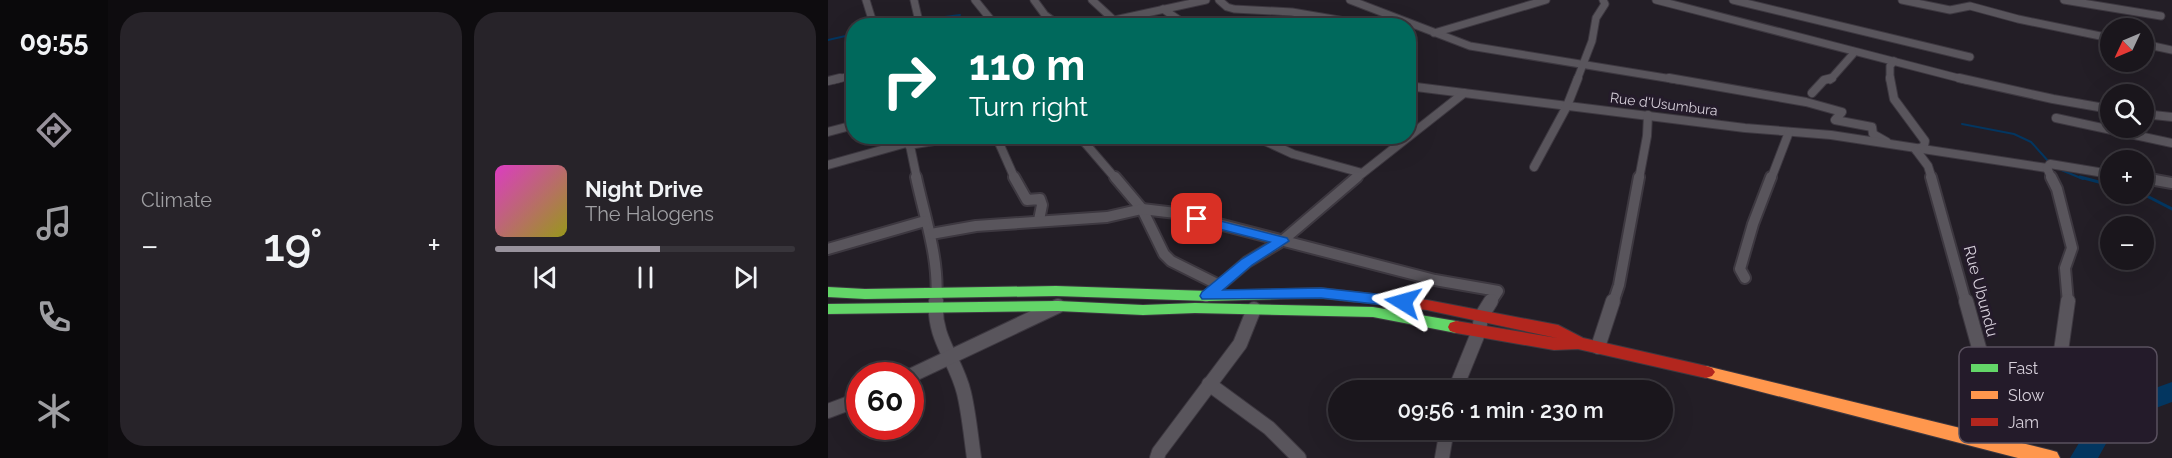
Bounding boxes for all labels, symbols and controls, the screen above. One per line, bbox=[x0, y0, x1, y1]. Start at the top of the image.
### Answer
north arrow bbox=[2100, 18, 2154, 72]
map controls bbox=[2100, 18, 2154, 270]
text: 09:55 bbox=[19, 26, 89, 57]
text: 110 m bbox=[969, 41, 1085, 90]
icon: right bbox=[870, 42, 948, 120]
button: search bbox=[2100, 84, 2154, 138]
street label: Rue d'Usumbura bbox=[1609, 89, 1719, 119]
text: Turn right bbox=[969, 91, 1088, 122]
icon: directions bbox=[33, 109, 75, 151]
button: + bbox=[2100, 150, 2154, 204]
text: Night Drive bbox=[585, 176, 703, 202]
text: Climate bbox=[141, 188, 212, 212]
pin bbox=[1171, 193, 1222, 244]
icon: music bbox=[33, 202, 75, 244]
text: The Halogens bbox=[585, 202, 714, 226]
icon: arrive bbox=[1180, 202, 1213, 235]
button: − bbox=[2100, 216, 2154, 270]
text: 19° bbox=[264, 219, 322, 272]
text: − bbox=[141, 226, 159, 265]
text: + bbox=[427, 226, 441, 265]
street label: Rue Ubundu bbox=[1960, 243, 2002, 339]
icon: previous bbox=[529, 261, 562, 294]
icon: pause bbox=[629, 261, 662, 294]
icon: next bbox=[729, 261, 762, 294]
position arrow bbox=[1371, 270, 1435, 334]
icon: phone bbox=[33, 296, 75, 338]
legend bbox=[1959, 347, 2157, 443]
text: Fast bbox=[2008, 359, 2039, 378]
speed limit sign: 60 bbox=[846, 362, 924, 440]
text: Slow bbox=[2008, 386, 2044, 405]
icon: climate bbox=[33, 390, 75, 432]
text: 09:56 · 1 min · 230 m bbox=[1397, 397, 1604, 423]
text: Jam bbox=[2008, 413, 2039, 432]

